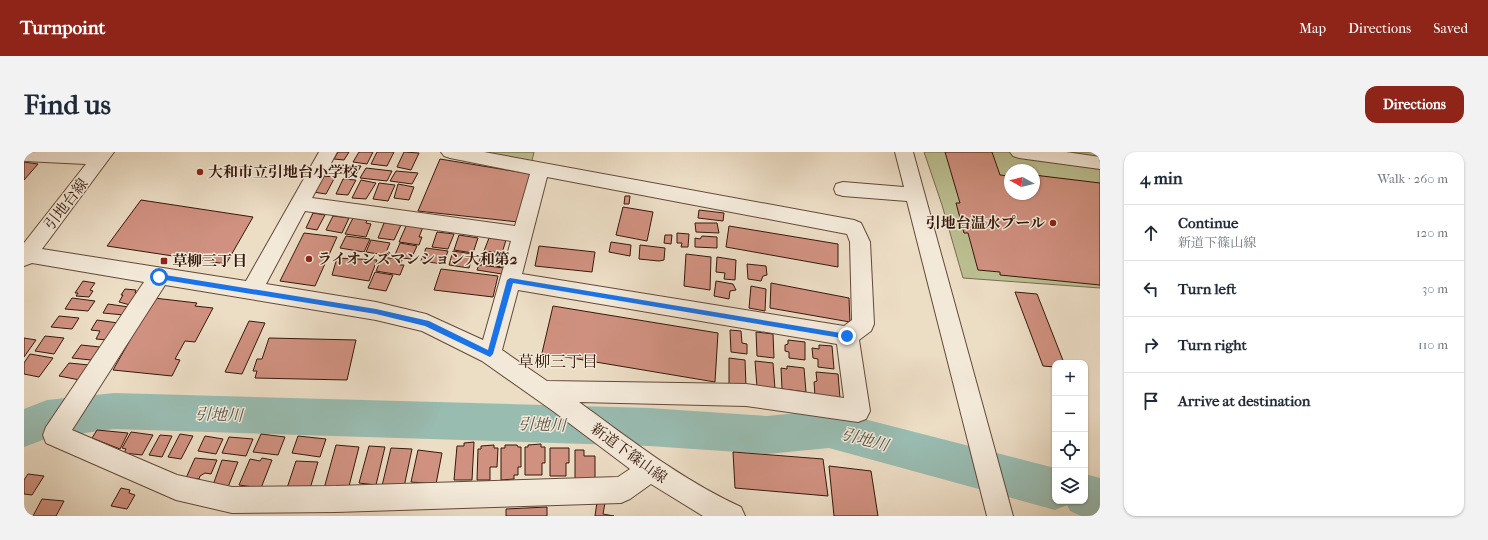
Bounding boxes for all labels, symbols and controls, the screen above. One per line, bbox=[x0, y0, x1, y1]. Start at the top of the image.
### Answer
text: Turnpoint bbox=[20, 17, 105, 39]
text: Map bbox=[1299, 20, 1326, 37]
text: Directions bbox=[1348, 20, 1411, 37]
text: Saved bbox=[1433, 20, 1468, 37]
button: Directions bbox=[1365, 86, 1464, 123]
text: Find us bbox=[24, 88, 111, 121]
place label: 大和市立引地台小学校 bbox=[208, 163, 358, 181]
north arrow bbox=[1004, 164, 1040, 200]
marker: 大和市立引地台小学校 bbox=[195, 167, 205, 177]
text: 4 min bbox=[1140, 168, 1183, 188]
text: Walk · 260 m bbox=[1377, 171, 1448, 186]
street label: 引地台線 bbox=[40, 175, 92, 233]
place label: 引地台温水プール bbox=[926, 214, 1045, 232]
text: Continue bbox=[1178, 214, 1238, 232]
marker: 引地台温水プール bbox=[1048, 218, 1058, 228]
icon: ahead bbox=[1140, 222, 1162, 244]
text: 120 m bbox=[1416, 225, 1448, 240]
text: 新道下篠山線 bbox=[1178, 235, 1256, 250]
place label: ライオンズマンション大和第2 bbox=[317, 250, 518, 268]
place label: 草柳三丁目 bbox=[172, 252, 247, 270]
marker: ライオンズマンション大和第2 bbox=[304, 254, 314, 264]
marker: 草柳三丁目 bbox=[159, 256, 169, 266]
route start bbox=[150, 268, 168, 286]
icon: left bbox=[1140, 278, 1162, 300]
text: Turn left bbox=[1178, 280, 1236, 298]
text: 30 m bbox=[1422, 281, 1448, 296]
route end bbox=[838, 327, 856, 345]
icon: right bbox=[1140, 334, 1162, 356]
text: Turn right bbox=[1178, 336, 1247, 354]
text: 110 m bbox=[1418, 337, 1448, 352]
district label: 草柳三丁目 bbox=[518, 352, 598, 371]
map controls bbox=[1052, 360, 1088, 504]
button: + bbox=[1052, 360, 1088, 396]
icon: arrive bbox=[1140, 390, 1162, 412]
text: Arrive at destination bbox=[1178, 392, 1310, 410]
button: − bbox=[1052, 396, 1088, 432]
water label: 引地川 bbox=[195, 404, 245, 425]
water label: 引地川 bbox=[518, 414, 568, 435]
street label: 新道下篠山線 bbox=[587, 419, 671, 487]
water label: 引地川 bbox=[839, 424, 892, 455]
button: locate bbox=[1052, 432, 1088, 468]
button: layers bbox=[1052, 468, 1088, 504]

